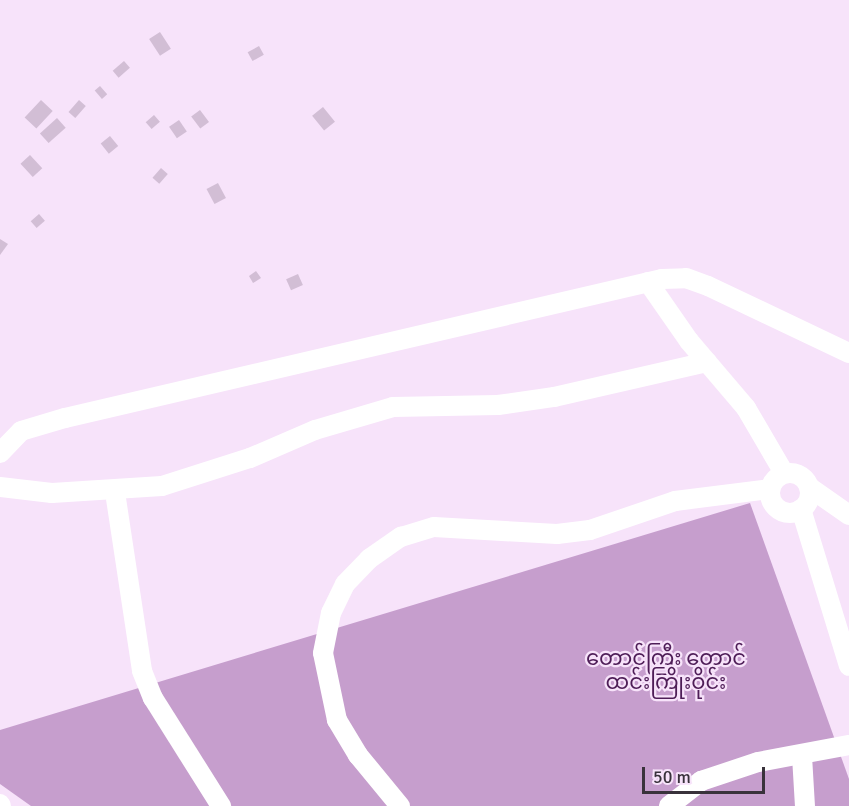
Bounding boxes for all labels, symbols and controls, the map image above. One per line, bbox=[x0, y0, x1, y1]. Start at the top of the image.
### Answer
park label: တောင်ကြီး တောင် ထင်းကြိုးဝိုင်း bbox=[586, 645, 746, 695]
scale bar bbox=[645, 755, 768, 793]
text: 50 m bbox=[653, 766, 691, 788]

